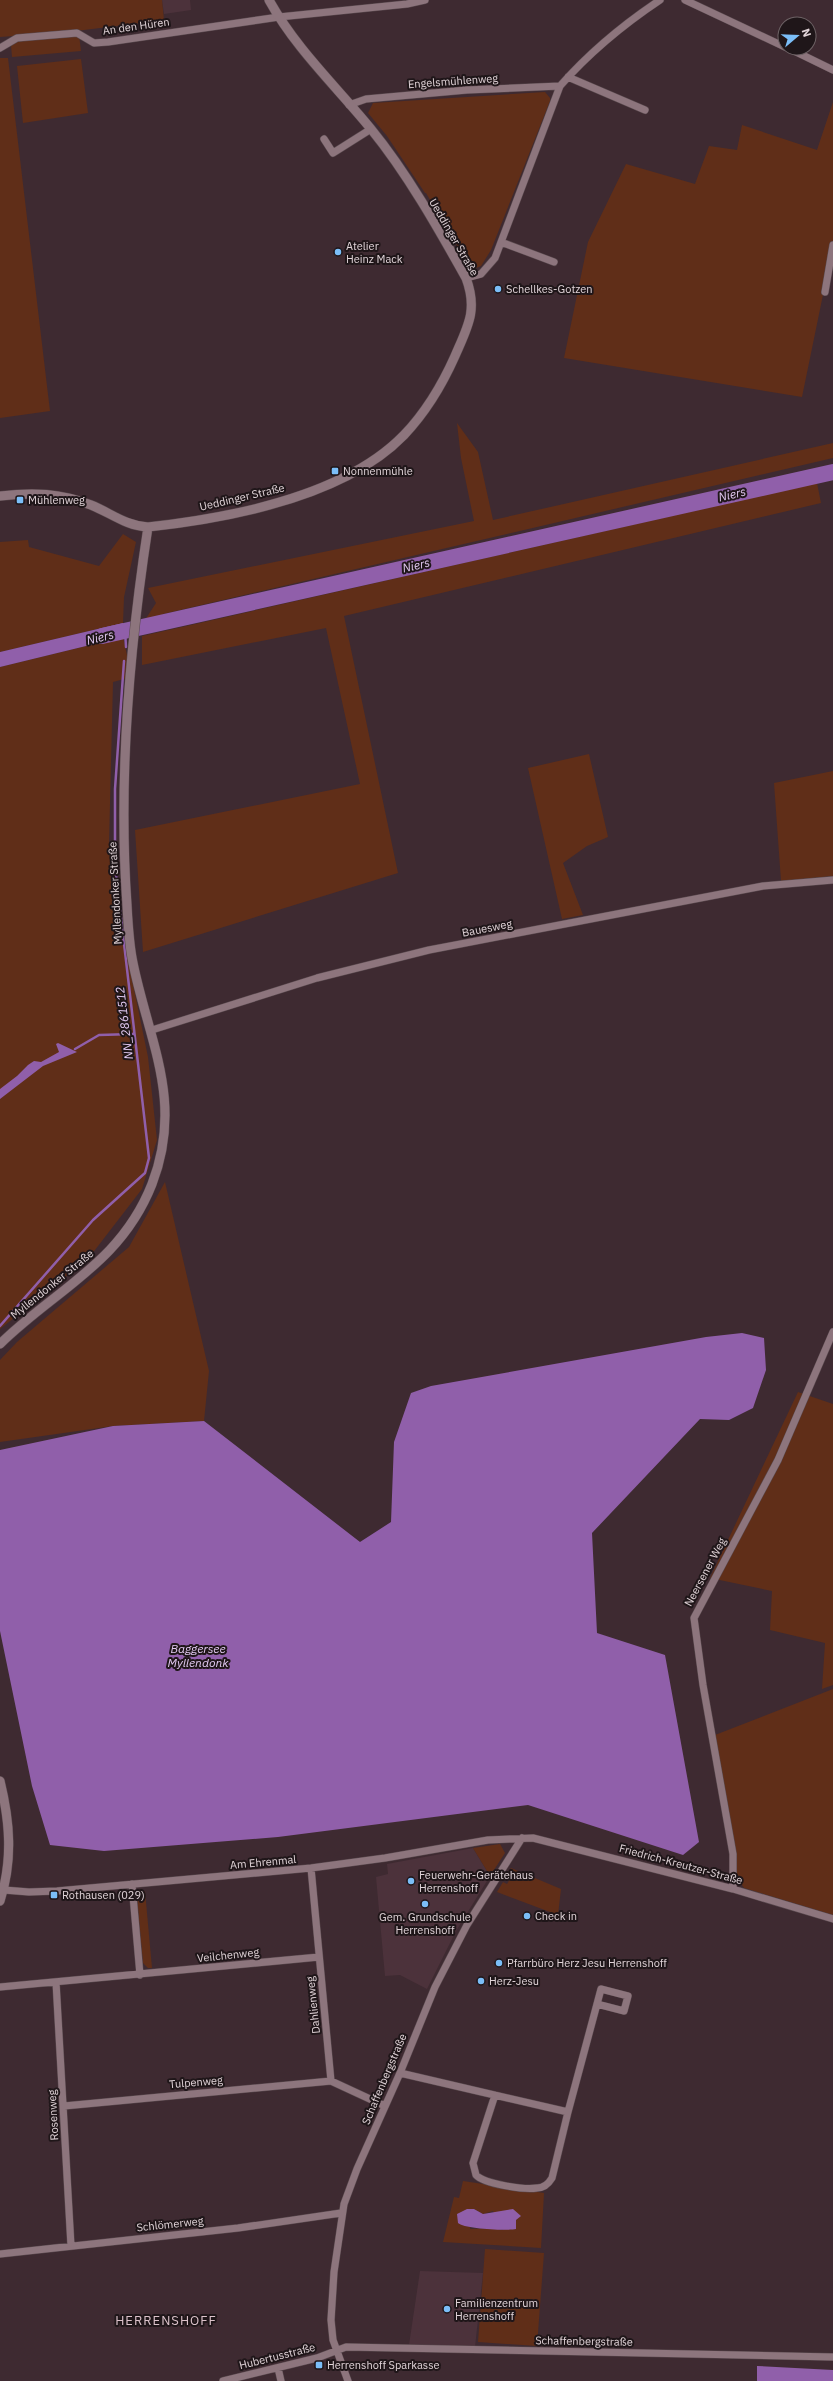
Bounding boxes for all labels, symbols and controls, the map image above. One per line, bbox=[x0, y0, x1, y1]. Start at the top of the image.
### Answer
street label: An den Hüren bbox=[102, 14, 170, 38]
north arrow bbox=[777, 16, 817, 56]
text: N bbox=[799, 27, 814, 39]
street label: Engelsmühlenweg bbox=[407, 71, 499, 91]
street label: Ueddinger Straße bbox=[426, 196, 482, 278]
place label: Atelier Heinz Mack bbox=[346, 239, 403, 266]
marker: Atelier Heinz Mack bbox=[333, 247, 343, 257]
place label: Schellkes-Gotzen bbox=[506, 282, 593, 296]
marker: Schellkes-Gotzen bbox=[493, 284, 503, 294]
place label: Nonnenmühle bbox=[343, 464, 413, 478]
marker: Nonnenmühle bbox=[330, 466, 340, 476]
street label: Ueddinger Straße bbox=[198, 480, 286, 514]
water label: Niers bbox=[717, 484, 747, 504]
place label: Mühlenweg bbox=[28, 493, 85, 507]
marker: Mühlenweg bbox=[15, 495, 25, 505]
water label: Niers bbox=[401, 555, 431, 575]
water label: Niers bbox=[85, 626, 116, 648]
street label: Myllendonker Straße bbox=[105, 841, 125, 945]
street label: Bauesweg bbox=[461, 916, 513, 940]
water label: NN_2861512 bbox=[112, 986, 136, 1060]
street label: Myllendonker Straße bbox=[8, 1246, 96, 1322]
street label: Neersener Weg bbox=[681, 1535, 729, 1609]
water label: Baggersee Myllendonk bbox=[168, 1641, 229, 1670]
street label: Friedrich-Kreutzer-Straße bbox=[618, 1841, 744, 1887]
street label: Am Ehrenmal bbox=[229, 1852, 297, 1872]
place label: Feuerwehr-Gerätehaus Herrenshoff bbox=[419, 1868, 533, 1895]
marker: Feuerwehr-Gerätehaus Herrenshoff bbox=[406, 1876, 416, 1886]
place label: Rothausen (029) bbox=[62, 1888, 145, 1902]
marker: Rothausen (029) bbox=[49, 1890, 59, 1900]
marker: Gem. Grundschule Herrenshoff bbox=[420, 1899, 430, 1909]
place label: Check in bbox=[535, 1909, 577, 1923]
place label: Gem. Grundschule Herrenshoff bbox=[379, 1910, 471, 1937]
marker: Check in bbox=[522, 1911, 532, 1921]
street label: Veilchenweg bbox=[196, 1945, 260, 1965]
place label: Pfarrbüro Herz Jesu Herrenshoff bbox=[507, 1956, 667, 1970]
marker: Pfarrbüro Herz Jesu Herrenshoff bbox=[494, 1958, 504, 1968]
place label: Herz-Jesu bbox=[489, 1974, 539, 1988]
street label: Dahlienweg bbox=[303, 1975, 323, 2034]
marker: Herz-Jesu bbox=[476, 1976, 486, 1986]
street label: Schaffenbergstraße bbox=[359, 2031, 409, 2127]
street label: Tulpenweg bbox=[169, 2073, 224, 2091]
street label: Rosenweg bbox=[45, 2089, 61, 2141]
street label: Schlömerweg bbox=[136, 2214, 204, 2234]
place label: Familienzentrum Herrenshoff bbox=[455, 2296, 538, 2323]
marker: Familienzentrum Herrenshoff bbox=[442, 2304, 452, 2314]
district label: HERRENSHOFF bbox=[115, 2312, 217, 2329]
street label: Schaffenbergstraße bbox=[535, 2333, 633, 2349]
street label: Hubertusstraße bbox=[237, 2340, 317, 2372]
place label: Herrenshoff Sparkasse bbox=[327, 2358, 440, 2372]
marker: Herrenshoff Sparkasse bbox=[314, 2360, 324, 2370]

